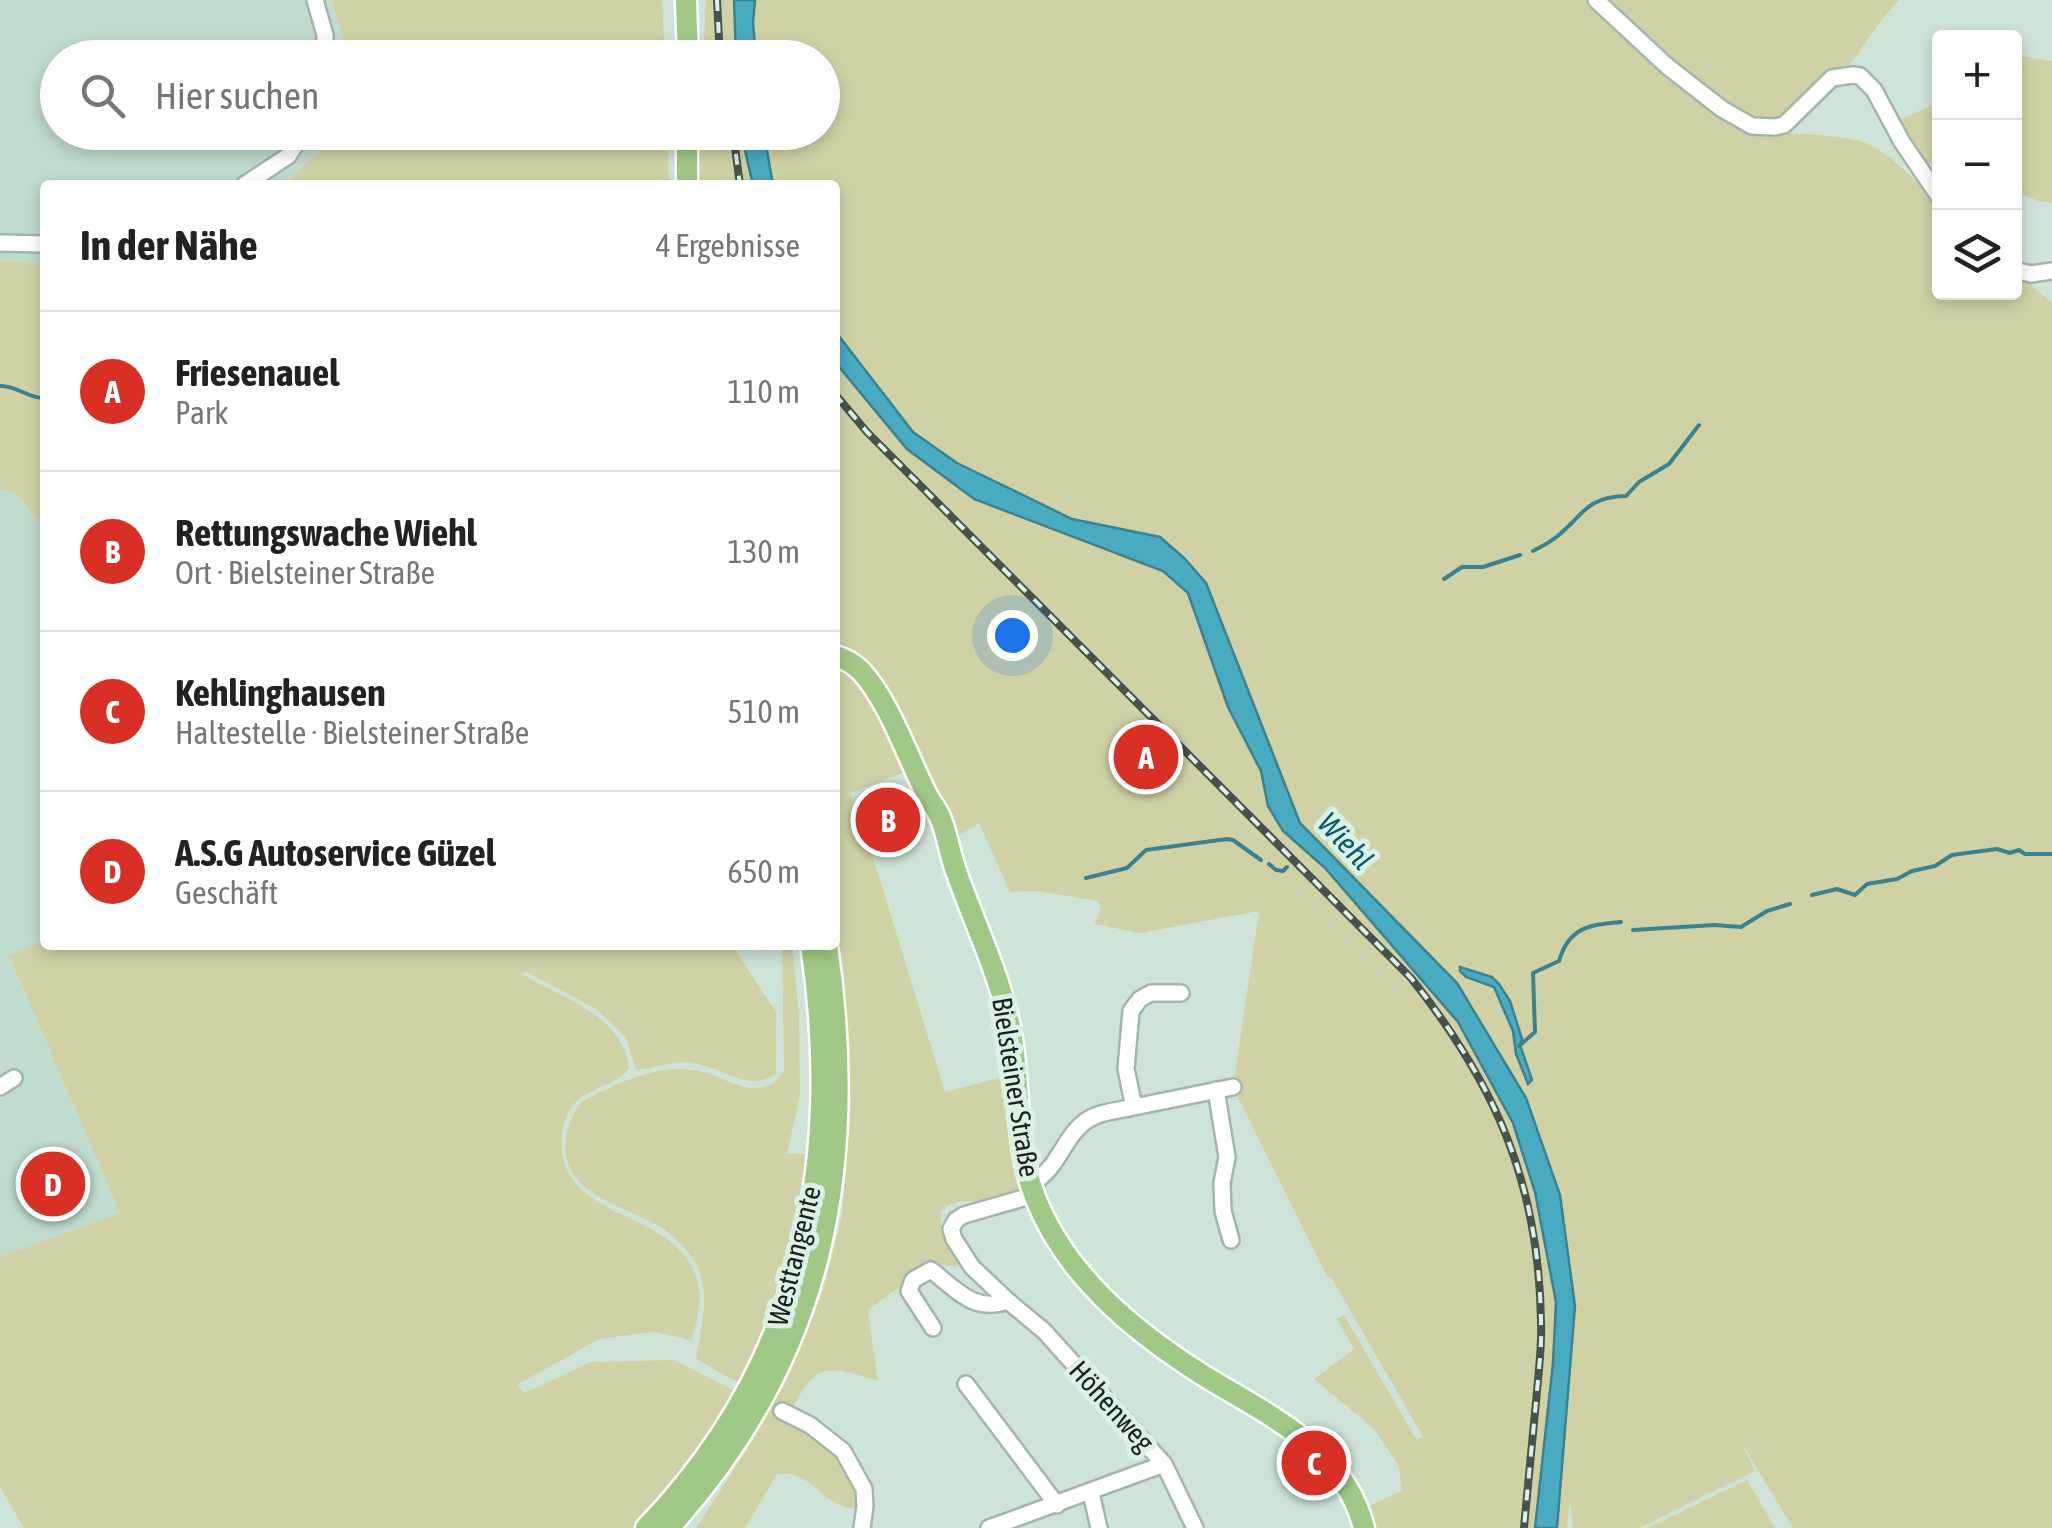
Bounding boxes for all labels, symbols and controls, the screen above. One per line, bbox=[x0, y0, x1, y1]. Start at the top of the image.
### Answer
map controls bbox=[1932, 30, 2022, 300]
button: + bbox=[1932, 30, 2022, 120]
search box bbox=[40, 40, 840, 150]
icon: search bbox=[75, 68, 130, 123]
text: Hier suchen bbox=[155, 74, 319, 117]
button: − bbox=[1932, 120, 2022, 210]
button: layers bbox=[1932, 210, 2022, 300]
text: In der Nähe bbox=[80, 221, 258, 269]
text: 4 Ergebnisse bbox=[656, 227, 800, 264]
text: Friesenauel bbox=[175, 351, 339, 394]
text: A bbox=[105, 373, 120, 410]
text: 110 m bbox=[727, 373, 800, 410]
text: Park bbox=[175, 394, 228, 431]
text: Rettungswache Wiehl bbox=[175, 511, 477, 554]
text: B bbox=[105, 533, 120, 570]
text: 130 m bbox=[727, 533, 800, 570]
text: Ort · Bielsteiner Straße bbox=[175, 554, 435, 591]
your location bbox=[987, 610, 1038, 661]
text: Kehlinghausen bbox=[175, 671, 386, 714]
text: C bbox=[105, 693, 120, 730]
text: 510 m bbox=[727, 693, 800, 730]
text: Haltestelle · Bielsteiner Straße bbox=[175, 714, 529, 751]
pin: A bbox=[1114, 720, 1178, 794]
pin: B bbox=[856, 782, 920, 858]
water label: Wiehl bbox=[1311, 806, 1381, 876]
text: A.S.G Autoservice Güzel bbox=[175, 831, 496, 874]
text: D bbox=[104, 853, 121, 890]
text: 650 m bbox=[727, 853, 800, 890]
text: Geschäft bbox=[175, 874, 278, 911]
street label: Bielsteiner Straße bbox=[986, 995, 1046, 1179]
pin: D bbox=[20, 1146, 86, 1222]
street label: Westtangente bbox=[761, 1183, 827, 1329]
street label: Höhenweg bbox=[1063, 1354, 1161, 1458]
pin: C bbox=[1282, 1426, 1346, 1500]

